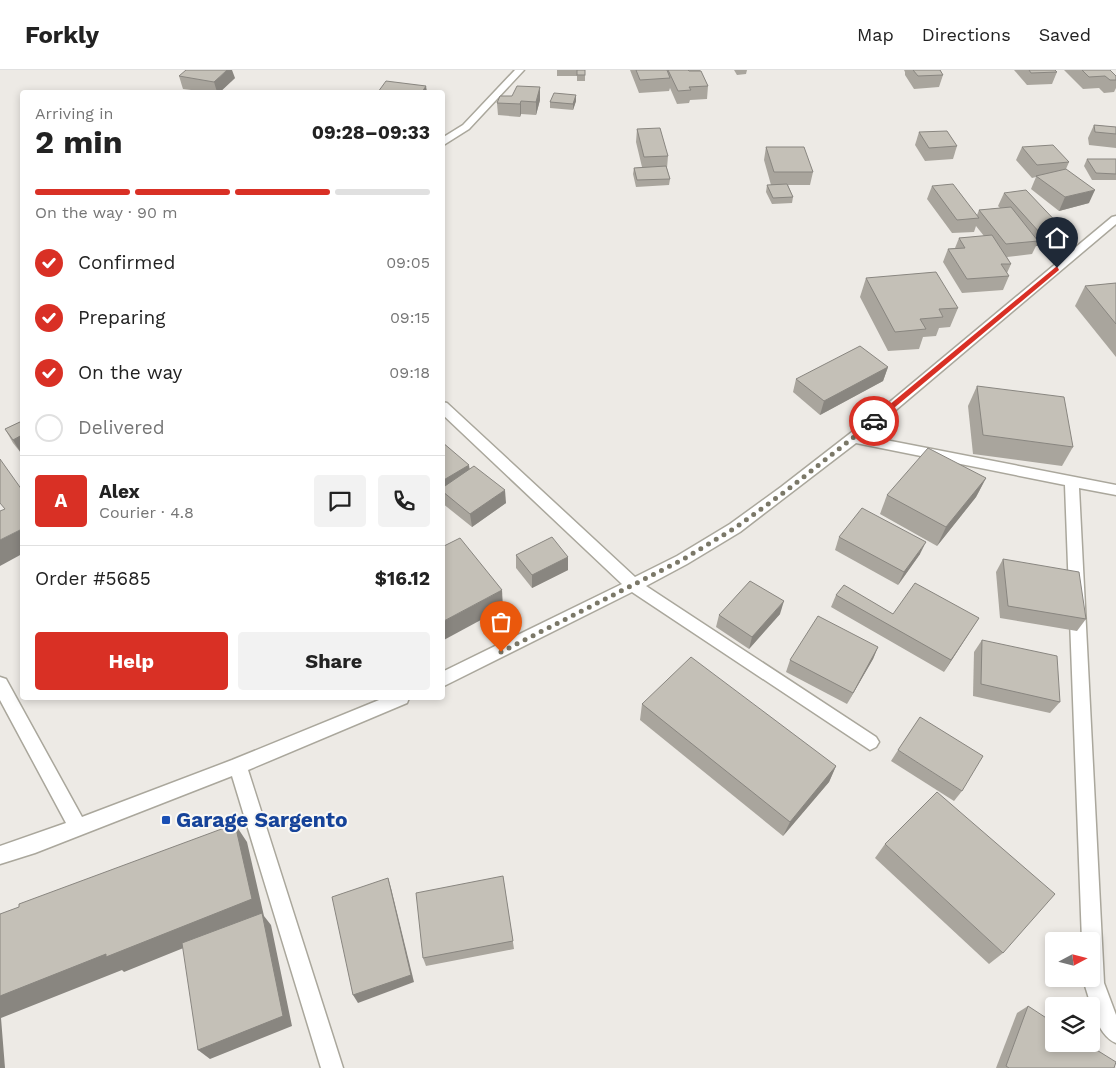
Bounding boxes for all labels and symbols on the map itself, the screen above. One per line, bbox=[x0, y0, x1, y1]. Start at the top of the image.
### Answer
pin bbox=[1036, 217, 1078, 268]
courier bbox=[849, 396, 899, 446]
pin bbox=[480, 601, 522, 652]
place label: Garage Sargento bbox=[176, 807, 348, 832]
marker: Garage Sargento bbox=[160, 814, 172, 826]
north arrow bbox=[1045, 932, 1100, 988]

